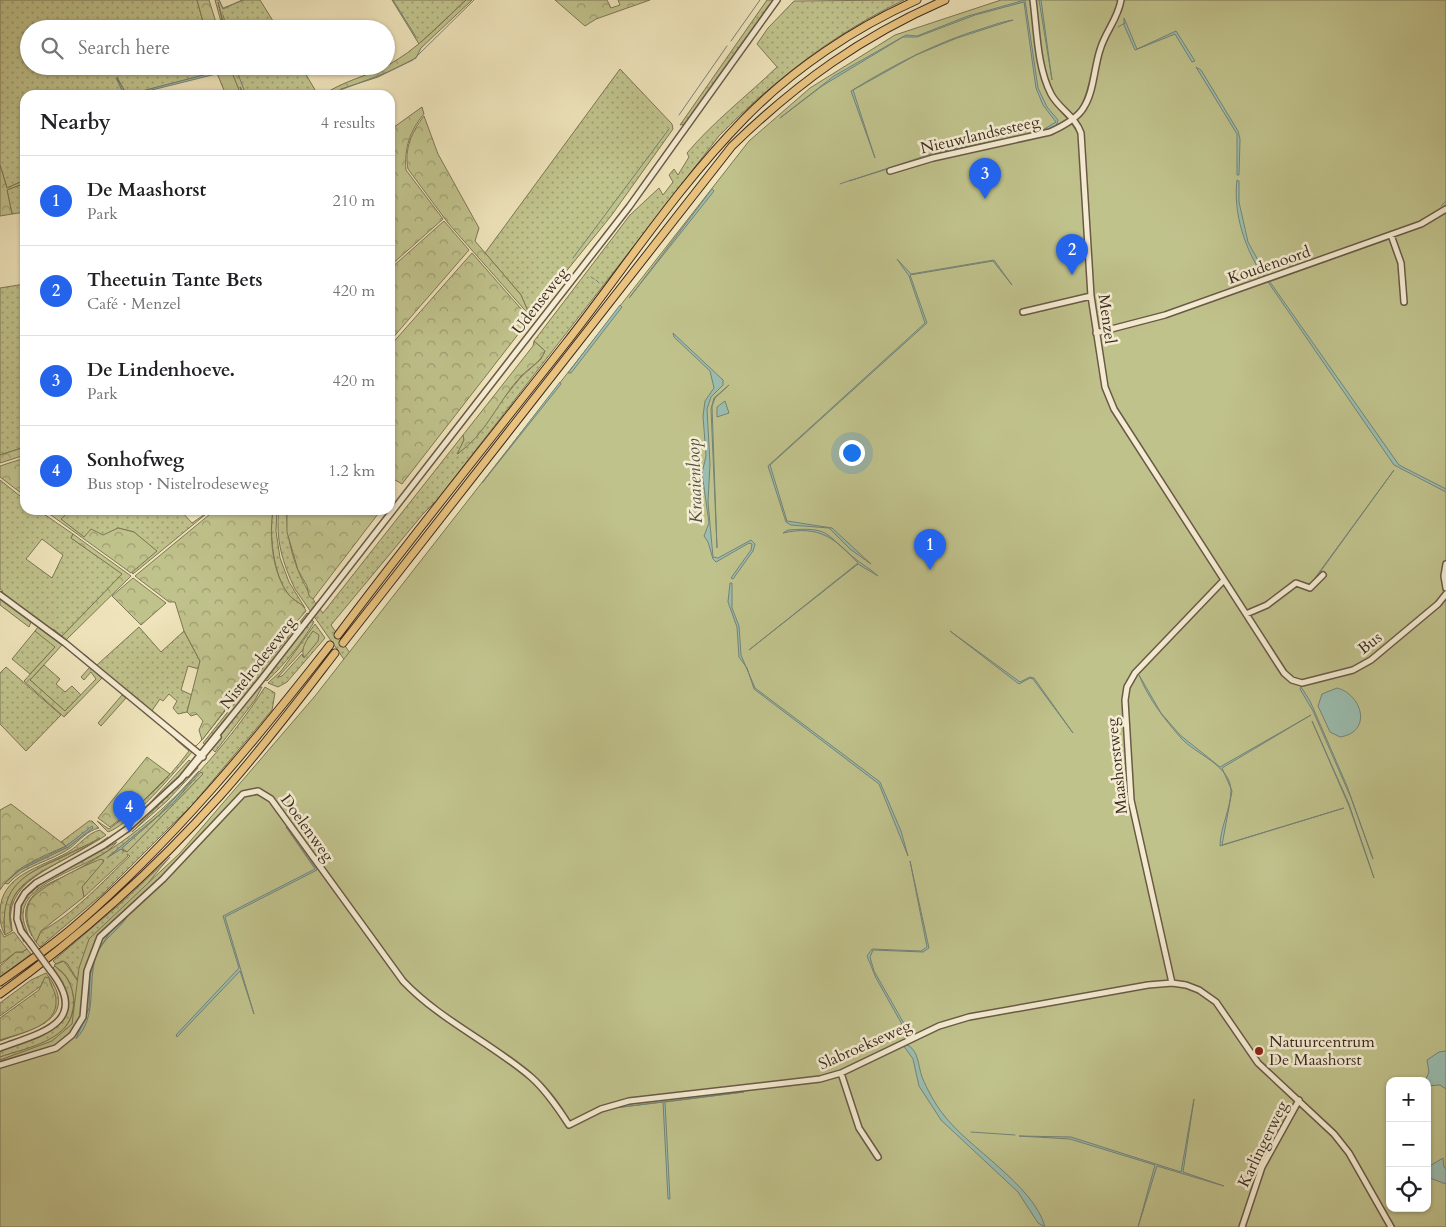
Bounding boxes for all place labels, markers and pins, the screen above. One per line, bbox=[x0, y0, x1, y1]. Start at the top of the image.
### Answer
pin: 3 bbox=[969, 158, 1001, 199]
pin: 2 bbox=[1056, 234, 1088, 275]
pin: 1 bbox=[914, 529, 946, 570]
pin: 4 bbox=[113, 791, 145, 832]
place label: Natuurcentrum De Maashorst bbox=[1269, 1031, 1375, 1071]
marker: Natuurcentrum De Maashorst bbox=[1253, 1045, 1265, 1057]

